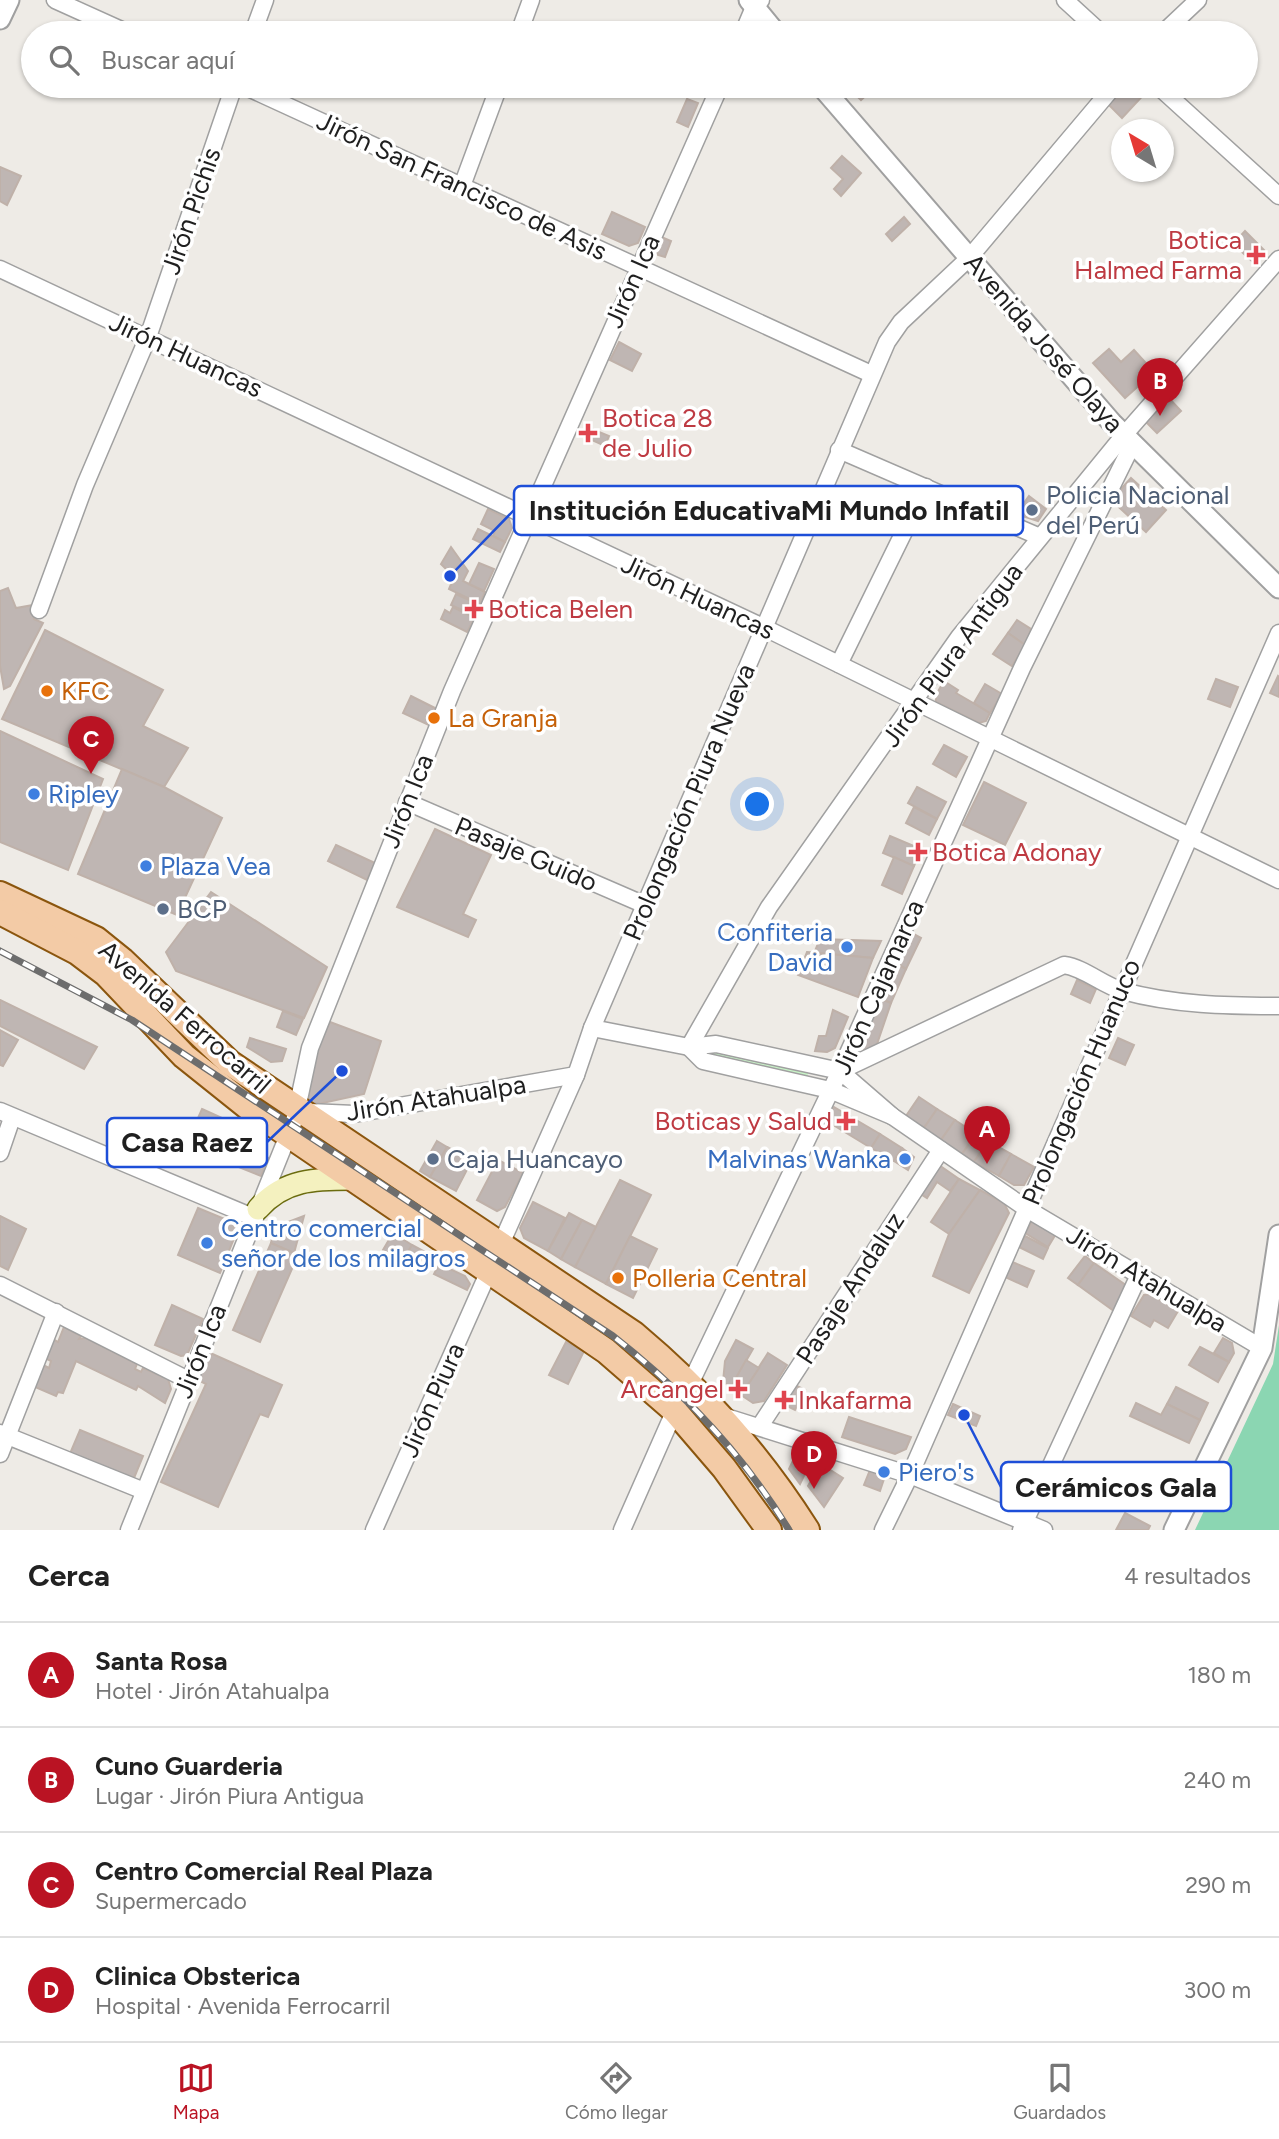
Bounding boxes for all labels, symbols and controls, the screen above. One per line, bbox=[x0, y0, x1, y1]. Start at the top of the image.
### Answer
search box bbox=[21, 21, 1258, 98]
icon: search bbox=[45, 41, 83, 79]
text: Buscar aquí bbox=[101, 44, 235, 76]
street label: Jirón San Francisco de Asis bbox=[312, 105, 612, 267]
north arrow bbox=[1111, 119, 1174, 182]
street label: Jirón Pichis bbox=[154, 143, 228, 279]
place label: Botica Halmed Farma bbox=[1074, 224, 1242, 286]
street label: Jirón Ica bbox=[597, 229, 667, 333]
street label: Avenida José Olaya bbox=[957, 247, 1131, 439]
marker: Botica Halmed Farma bbox=[1248, 247, 1264, 263]
street label: Jirón Huancas bbox=[104, 306, 268, 404]
pin: B bbox=[1137, 358, 1183, 416]
place label: Botica 28 de Julio bbox=[602, 402, 713, 464]
marker: Botica 28 de Julio bbox=[580, 425, 596, 441]
place label: Policia Nacional del Perú bbox=[1046, 479, 1229, 541]
callout: Institución EducativaMi Mundo Infatil bbox=[514, 486, 1023, 535]
text: Institución EducativaMi Mundo Infatil bbox=[529, 493, 1009, 527]
marker: Policia Nacional del Perú bbox=[1024, 502, 1040, 518]
street label: Jirón Huancas bbox=[616, 548, 780, 646]
street label: Jirón Piura Antigua bbox=[875, 557, 1029, 753]
place label: Botica Belen bbox=[488, 593, 633, 625]
marker: Botica Belen bbox=[466, 601, 482, 617]
street label: Prolongación Piura Nueva bbox=[616, 659, 762, 945]
place label: KFC bbox=[61, 675, 110, 707]
marker: KFC bbox=[39, 683, 55, 699]
place label: La Granja bbox=[448, 702, 558, 734]
marker: La Granja bbox=[426, 710, 442, 726]
pin: C bbox=[68, 716, 114, 774]
street label: Jirón Ica bbox=[374, 749, 440, 853]
place label: Ripley bbox=[48, 778, 119, 810]
marker: Ripley bbox=[26, 786, 42, 802]
your location bbox=[740, 787, 774, 821]
street label: Pasaje Guido bbox=[450, 810, 602, 898]
place label: Botica Adonay bbox=[932, 836, 1102, 868]
marker: Botica Adonay bbox=[910, 844, 926, 860]
place label: Plaza Vea bbox=[160, 850, 271, 882]
marker: Plaza Vea bbox=[138, 858, 154, 874]
place label: BCP bbox=[177, 893, 227, 925]
street label: Jirón Cajamarca bbox=[825, 895, 931, 1079]
marker: BCP bbox=[155, 901, 171, 917]
place label: Confiteria David bbox=[717, 916, 833, 978]
street label: Avenida Ferrocarril bbox=[92, 934, 278, 1100]
marker: Confiteria David bbox=[839, 939, 855, 955]
street label: Prolongación Huanuco bbox=[1015, 954, 1147, 1210]
street label: Jirón Atahualpa bbox=[344, 1068, 528, 1128]
place label: Boticas y Salud bbox=[655, 1105, 832, 1137]
pin: A bbox=[964, 1106, 1010, 1164]
marker: Boticas y Salud bbox=[838, 1113, 854, 1129]
callout: Casa Raez bbox=[107, 1118, 267, 1167]
text: Casa Raez bbox=[121, 1125, 253, 1159]
place label: Caja Huancayo bbox=[447, 1143, 623, 1175]
place label: Malvinas Wanka bbox=[707, 1143, 891, 1175]
marker: Caja Huancayo bbox=[425, 1151, 441, 1167]
marker: Malvinas Wanka bbox=[897, 1151, 913, 1167]
street label: Pasaje Andaluz bbox=[789, 1206, 911, 1370]
place label: Centro comercial señor de los milagros bbox=[221, 1212, 466, 1274]
street label: Jirón Atahualpa bbox=[1061, 1219, 1233, 1339]
marker: Centro comercial señor de los milagros bbox=[199, 1235, 215, 1251]
place label: Polleria Central bbox=[632, 1262, 807, 1294]
marker: Polleria Central bbox=[610, 1270, 626, 1286]
street label: Jirón Ica bbox=[167, 1299, 233, 1403]
street label: Jirón Piura bbox=[393, 1338, 471, 1462]
place label: Arcangel bbox=[621, 1373, 724, 1405]
marker: Arcangel bbox=[730, 1381, 746, 1397]
place label: Inkafarma bbox=[798, 1384, 912, 1416]
marker: Inkafarma bbox=[776, 1392, 792, 1408]
pin: D bbox=[791, 1431, 837, 1489]
place label: Piero's bbox=[898, 1456, 974, 1488]
callout: Cerámicos Gala bbox=[1001, 1462, 1231, 1511]
marker: Piero's bbox=[876, 1464, 892, 1480]
text: Cerámicos Gala bbox=[1015, 1470, 1217, 1504]
text: Cerca bbox=[28, 1557, 110, 1594]
text: 4 resultados bbox=[1124, 1562, 1251, 1590]
text: Santa Rosa bbox=[95, 1645, 228, 1677]
text: A bbox=[43, 1661, 59, 1689]
text: 180 m bbox=[1187, 1661, 1251, 1689]
text: Hotel · Jirón Atahualpa bbox=[95, 1677, 330, 1705]
text: Cuno Guarderia bbox=[95, 1750, 283, 1782]
text: B bbox=[44, 1766, 58, 1794]
text: 240 m bbox=[1184, 1766, 1251, 1794]
text: Lugar · Jirón Piura Antigua bbox=[95, 1782, 364, 1810]
text: Centro Comercial Real Plaza bbox=[95, 1855, 433, 1887]
text: C bbox=[43, 1871, 59, 1899]
text: 290 m bbox=[1185, 1871, 1251, 1899]
text: Supermercado bbox=[95, 1887, 247, 1915]
text: Clinica Obsterica bbox=[95, 1960, 300, 1992]
text: D bbox=[43, 1976, 59, 2004]
text: 300 m bbox=[1184, 1976, 1251, 2004]
text: Hospital · Avenida Ferrocarril bbox=[95, 1992, 390, 2020]
tab: Mapa bbox=[173, 2059, 219, 2124]
tab: Cómo llegar bbox=[565, 2059, 668, 2124]
tab: Guardados bbox=[1013, 2059, 1106, 2124]

